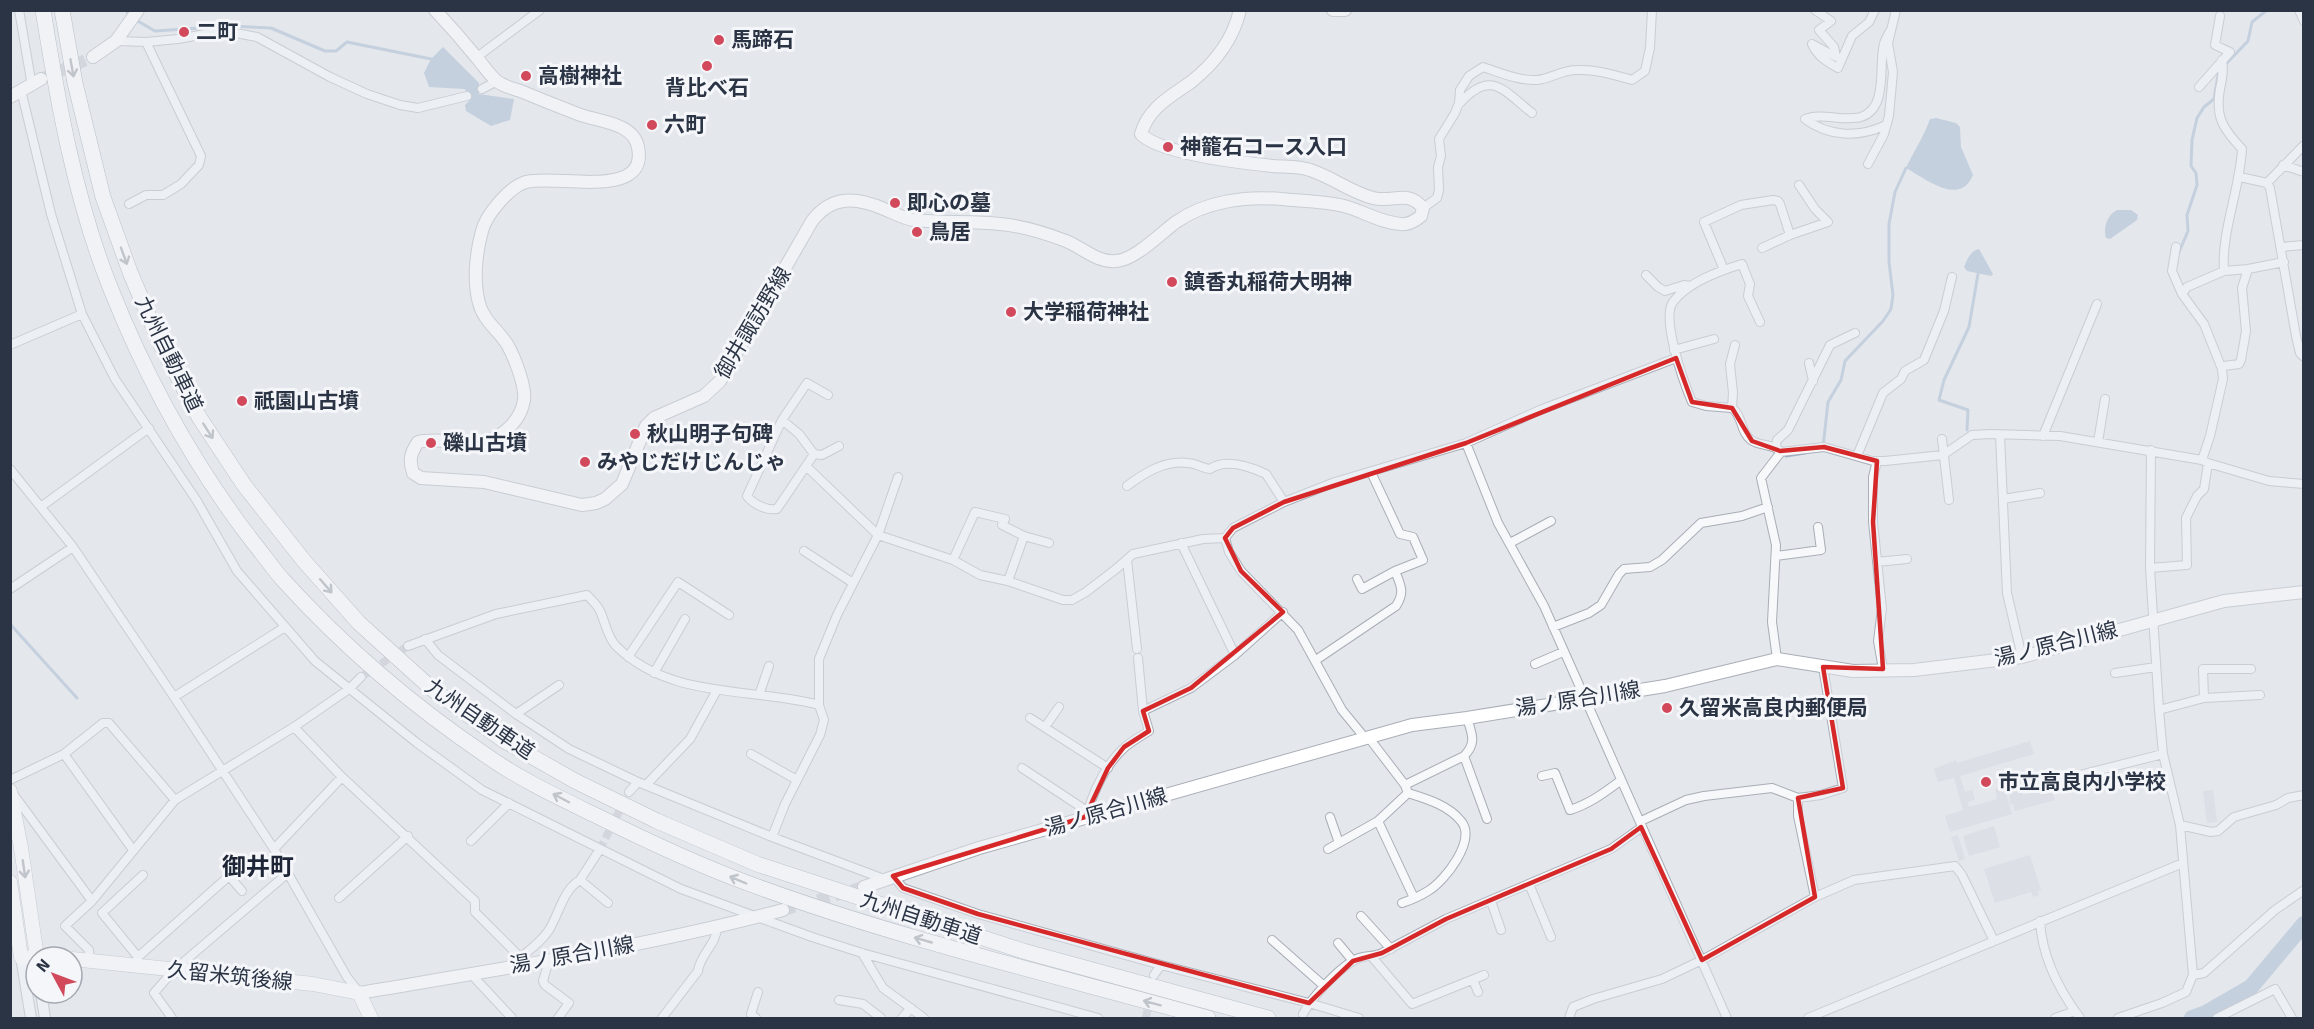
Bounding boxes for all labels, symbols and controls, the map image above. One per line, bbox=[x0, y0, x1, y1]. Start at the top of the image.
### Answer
place label: 二町 bbox=[196, 19, 238, 45]
marker: 二町 bbox=[177, 25, 191, 39]
place label: 馬蹄石 bbox=[731, 27, 794, 53]
marker: 馬蹄石 bbox=[712, 33, 726, 47]
one-way arrow bbox=[67, 58, 78, 77]
marker: 背比べ石 bbox=[700, 59, 714, 73]
place label: 高樹神社 bbox=[538, 63, 622, 89]
marker: 高樹神社 bbox=[519, 69, 533, 83]
place label: 背比べ石 bbox=[665, 75, 749, 101]
place label: 六町 bbox=[664, 112, 706, 138]
marker: 六町 bbox=[645, 118, 659, 132]
place label: 神籠石コース入口 bbox=[1180, 134, 1347, 160]
marker: 神籠石コース入口 bbox=[1161, 140, 1175, 154]
place label: 即心の墓 bbox=[907, 190, 991, 216]
marker: 即心の墓 bbox=[888, 196, 902, 210]
place label: 鳥居 bbox=[929, 219, 971, 245]
marker: 鳥居 bbox=[910, 225, 924, 239]
one-way arrow bbox=[120, 246, 131, 265]
street label: 御井諏訪野線 bbox=[709, 262, 797, 384]
place label: 鎮香丸稲荷大明神 bbox=[1184, 269, 1352, 295]
marker: 鎮香丸稲荷大明神 bbox=[1165, 275, 1179, 289]
street label: 九州自動車道 bbox=[130, 292, 208, 416]
place label: 大学稲荷神社 bbox=[1023, 299, 1149, 325]
marker: 大学稲荷神社 bbox=[1004, 305, 1018, 319]
place label: 祇園山古墳 bbox=[254, 388, 359, 414]
marker: 祇園山古墳 bbox=[235, 394, 249, 408]
place label: 秋山明子句碑 bbox=[647, 421, 773, 447]
one-way arrow bbox=[203, 422, 215, 439]
marker: 秋山明子句碑 bbox=[628, 427, 642, 441]
place label: 礫山古墳 bbox=[443, 430, 527, 456]
marker: 礫山古墳 bbox=[424, 436, 438, 450]
place label: みやじだけじんじゃ bbox=[597, 449, 786, 475]
marker: みやじだけじんじゃ bbox=[578, 455, 592, 469]
one-way arrow bbox=[319, 578, 333, 593]
street label: 湯ノ原合川線 bbox=[1992, 616, 2120, 672]
street label: 九州自動車道 bbox=[421, 673, 539, 765]
street label: 湯ノ原合川線 bbox=[1514, 676, 1642, 722]
place label: 久留米高良内郵便局 bbox=[1679, 695, 1868, 721]
marker: 久留米高良内郵便局 bbox=[1660, 701, 1674, 715]
place label: 市立高良内小学校 bbox=[1998, 769, 2166, 795]
marker: 市立高良内小学校 bbox=[1979, 775, 1993, 789]
street label: 湯ノ原合川線 bbox=[1042, 782, 1170, 842]
one-way arrow bbox=[553, 792, 570, 804]
district label: 御井町 bbox=[222, 852, 294, 882]
one-way arrow bbox=[19, 859, 30, 878]
one-way arrow bbox=[729, 874, 748, 885]
street label: 九州自動車道 bbox=[857, 886, 985, 950]
street label: 湯ノ原合川線 bbox=[508, 931, 636, 979]
one-way arrow bbox=[914, 934, 933, 945]
north arrow bbox=[24, 945, 84, 1005]
text: N bbox=[32, 955, 55, 977]
street label: 久留米筑後線 bbox=[166, 956, 294, 996]
one-way arrow bbox=[1143, 997, 1162, 1008]

